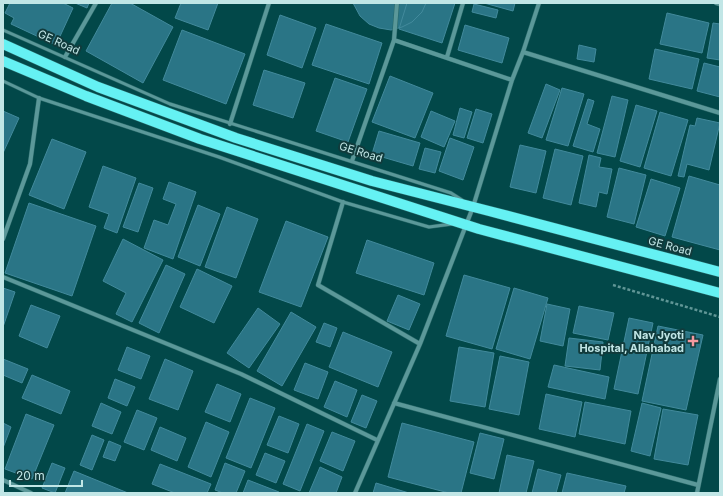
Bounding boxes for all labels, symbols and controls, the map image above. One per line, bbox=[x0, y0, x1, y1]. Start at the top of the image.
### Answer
street label: GE Road bbox=[36, 27, 82, 57]
street label: GE Road bbox=[338, 139, 384, 165]
street label: GE Road bbox=[647, 233, 693, 259]
place label: Nav Jyoti Hospital, Allahabad bbox=[579, 328, 684, 355]
marker: Nav Jyoti Hospital, Allahabad bbox=[687, 335, 699, 347]
scale bar bbox=[10, 462, 82, 488]
text: 20 m bbox=[16, 468, 45, 483]

